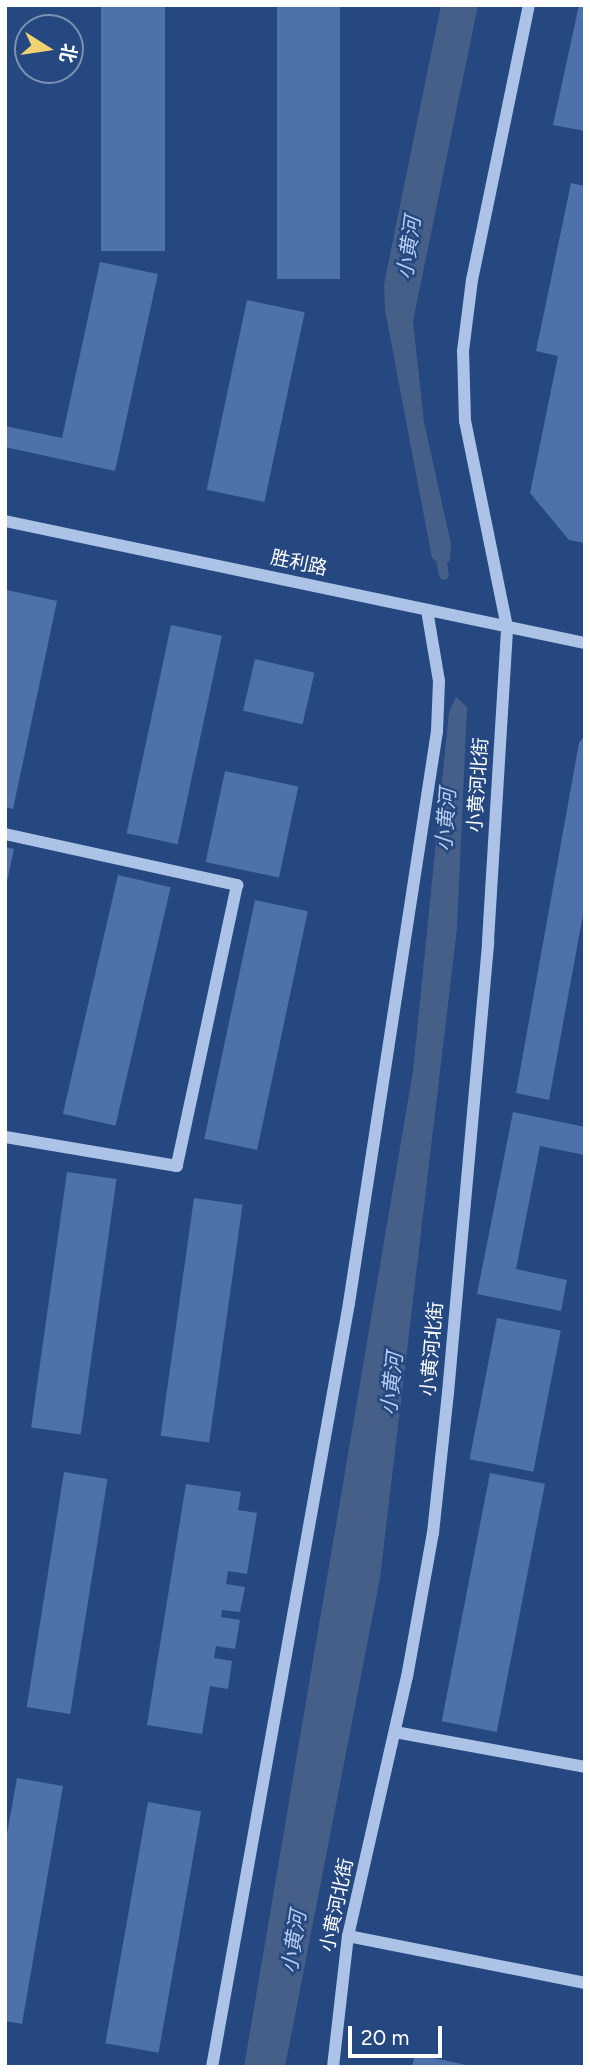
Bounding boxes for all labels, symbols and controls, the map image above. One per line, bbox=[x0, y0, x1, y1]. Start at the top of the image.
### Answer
north arrow bbox=[14, 14, 84, 84]
text: 北 bbox=[55, 41, 81, 65]
water label: 小黄河 bbox=[392, 215, 426, 281]
street label: 胜利路 bbox=[269, 546, 329, 580]
street label: 小黄河北街 bbox=[463, 737, 493, 833]
water label: 小黄河 bbox=[431, 788, 461, 852]
street label: 小黄河北街 bbox=[417, 1301, 447, 1397]
water label: 小黄河 bbox=[376, 1351, 408, 1417]
street label: 小黄河北街 bbox=[316, 1856, 358, 1954]
water label: 小黄河 bbox=[277, 1909, 311, 1975]
scale bar bbox=[352, 2012, 447, 2056]
text: 20 m bbox=[361, 2025, 409, 2050]

